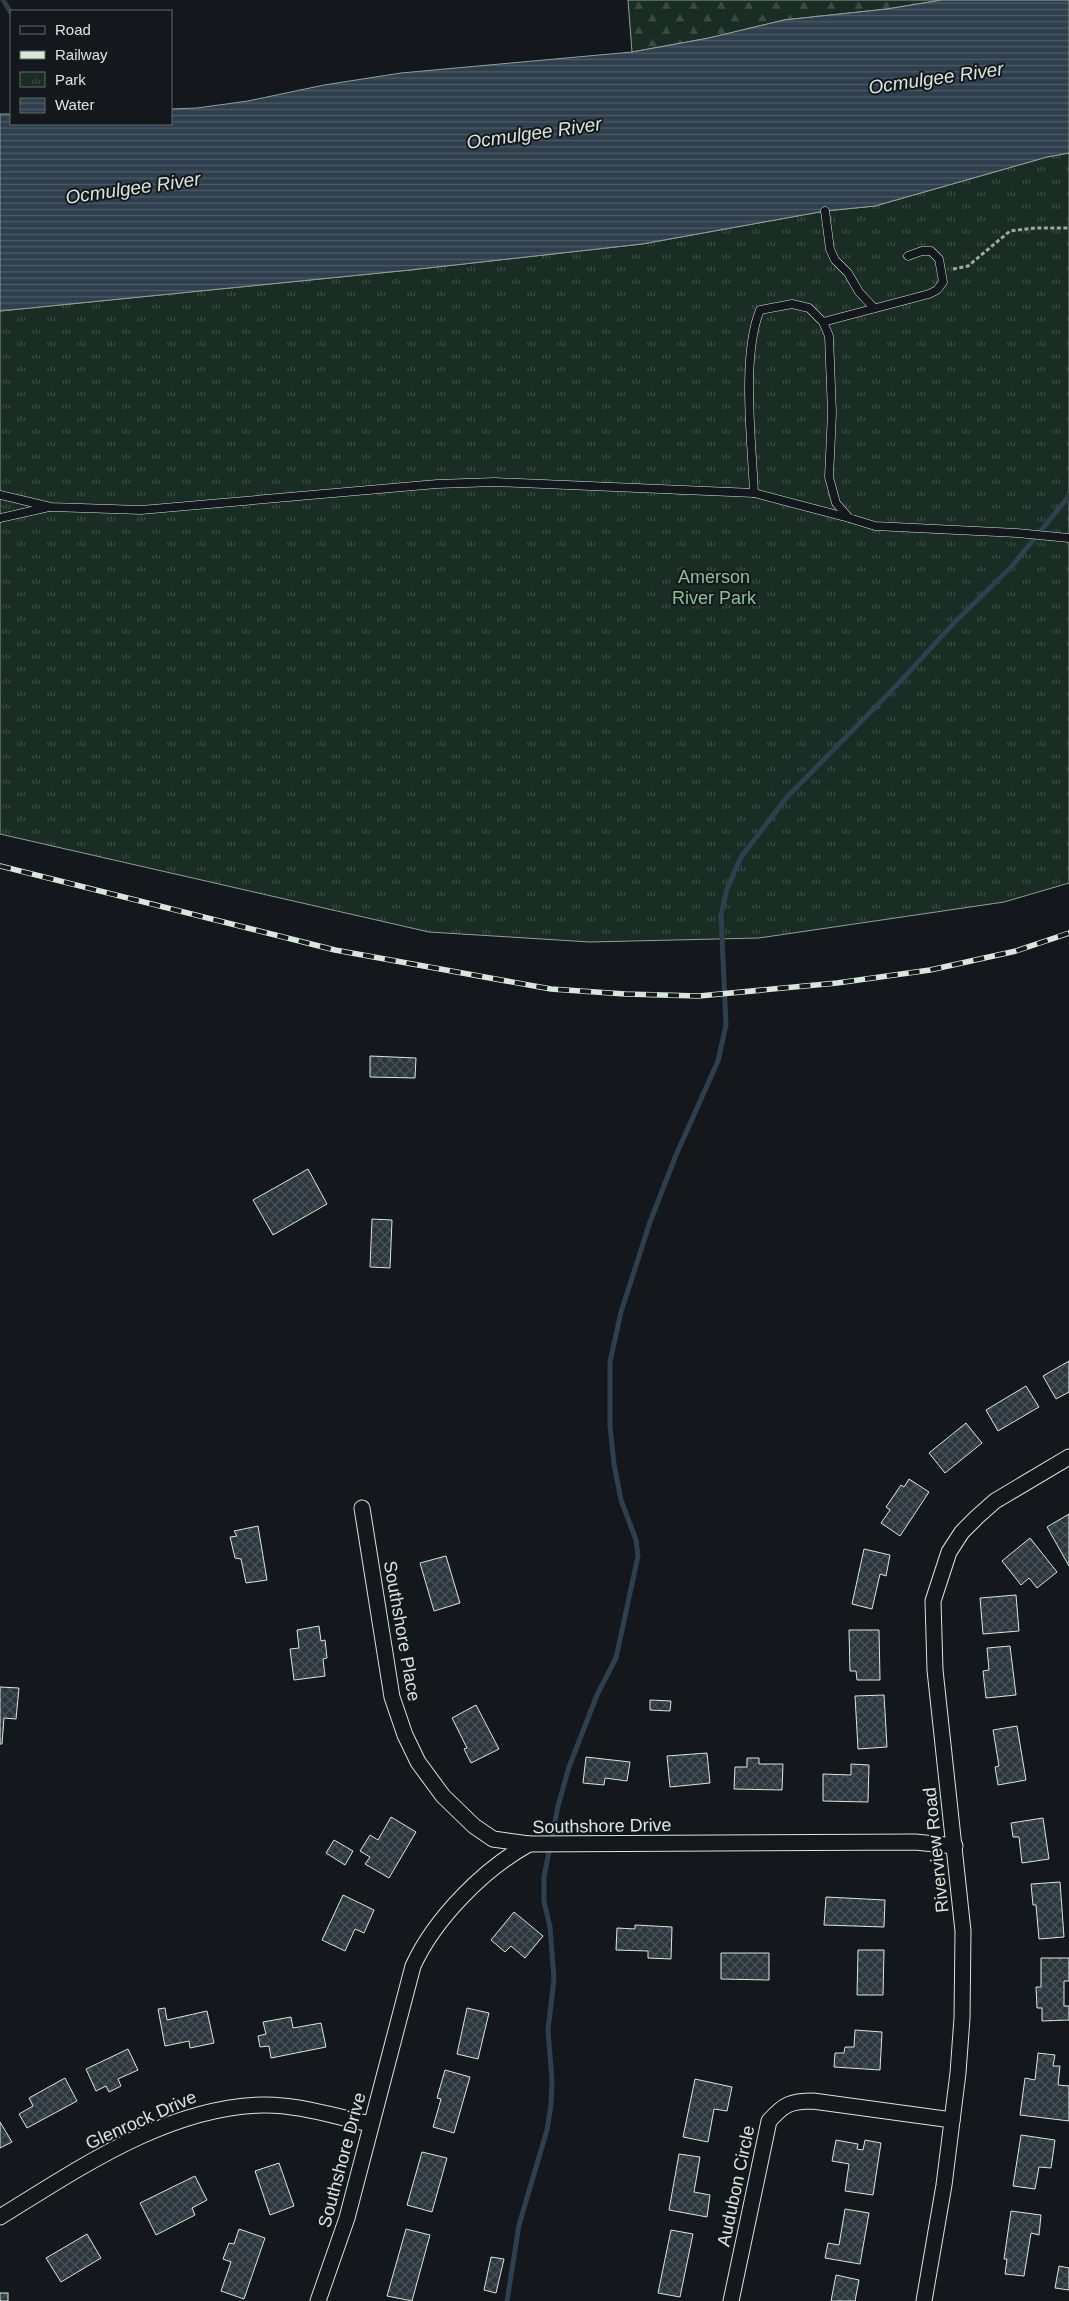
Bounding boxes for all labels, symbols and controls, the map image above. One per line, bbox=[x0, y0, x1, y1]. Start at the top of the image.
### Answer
legend bbox=[10, 10, 172, 125]
text: Road bbox=[55, 21, 91, 38]
text: Railway bbox=[55, 46, 108, 63]
water label: Ocmulgee River bbox=[867, 58, 1006, 98]
text: Park bbox=[55, 71, 86, 88]
text: Water bbox=[55, 96, 94, 113]
water label: Ocmulgee River bbox=[465, 113, 604, 153]
water label: Ocmulgee River bbox=[64, 168, 203, 208]
park label: Amerson River Park bbox=[672, 567, 757, 608]
street label: Southshore Place bbox=[380, 1559, 424, 1703]
street label: Riverview Road bbox=[919, 1786, 953, 1914]
street label: Southshore Drive bbox=[532, 1815, 672, 1837]
street label: Glenrock Drive bbox=[83, 2087, 199, 2153]
street label: Southshore Drive bbox=[314, 2090, 370, 2230]
street label: Audubon Circle bbox=[713, 2124, 759, 2248]

